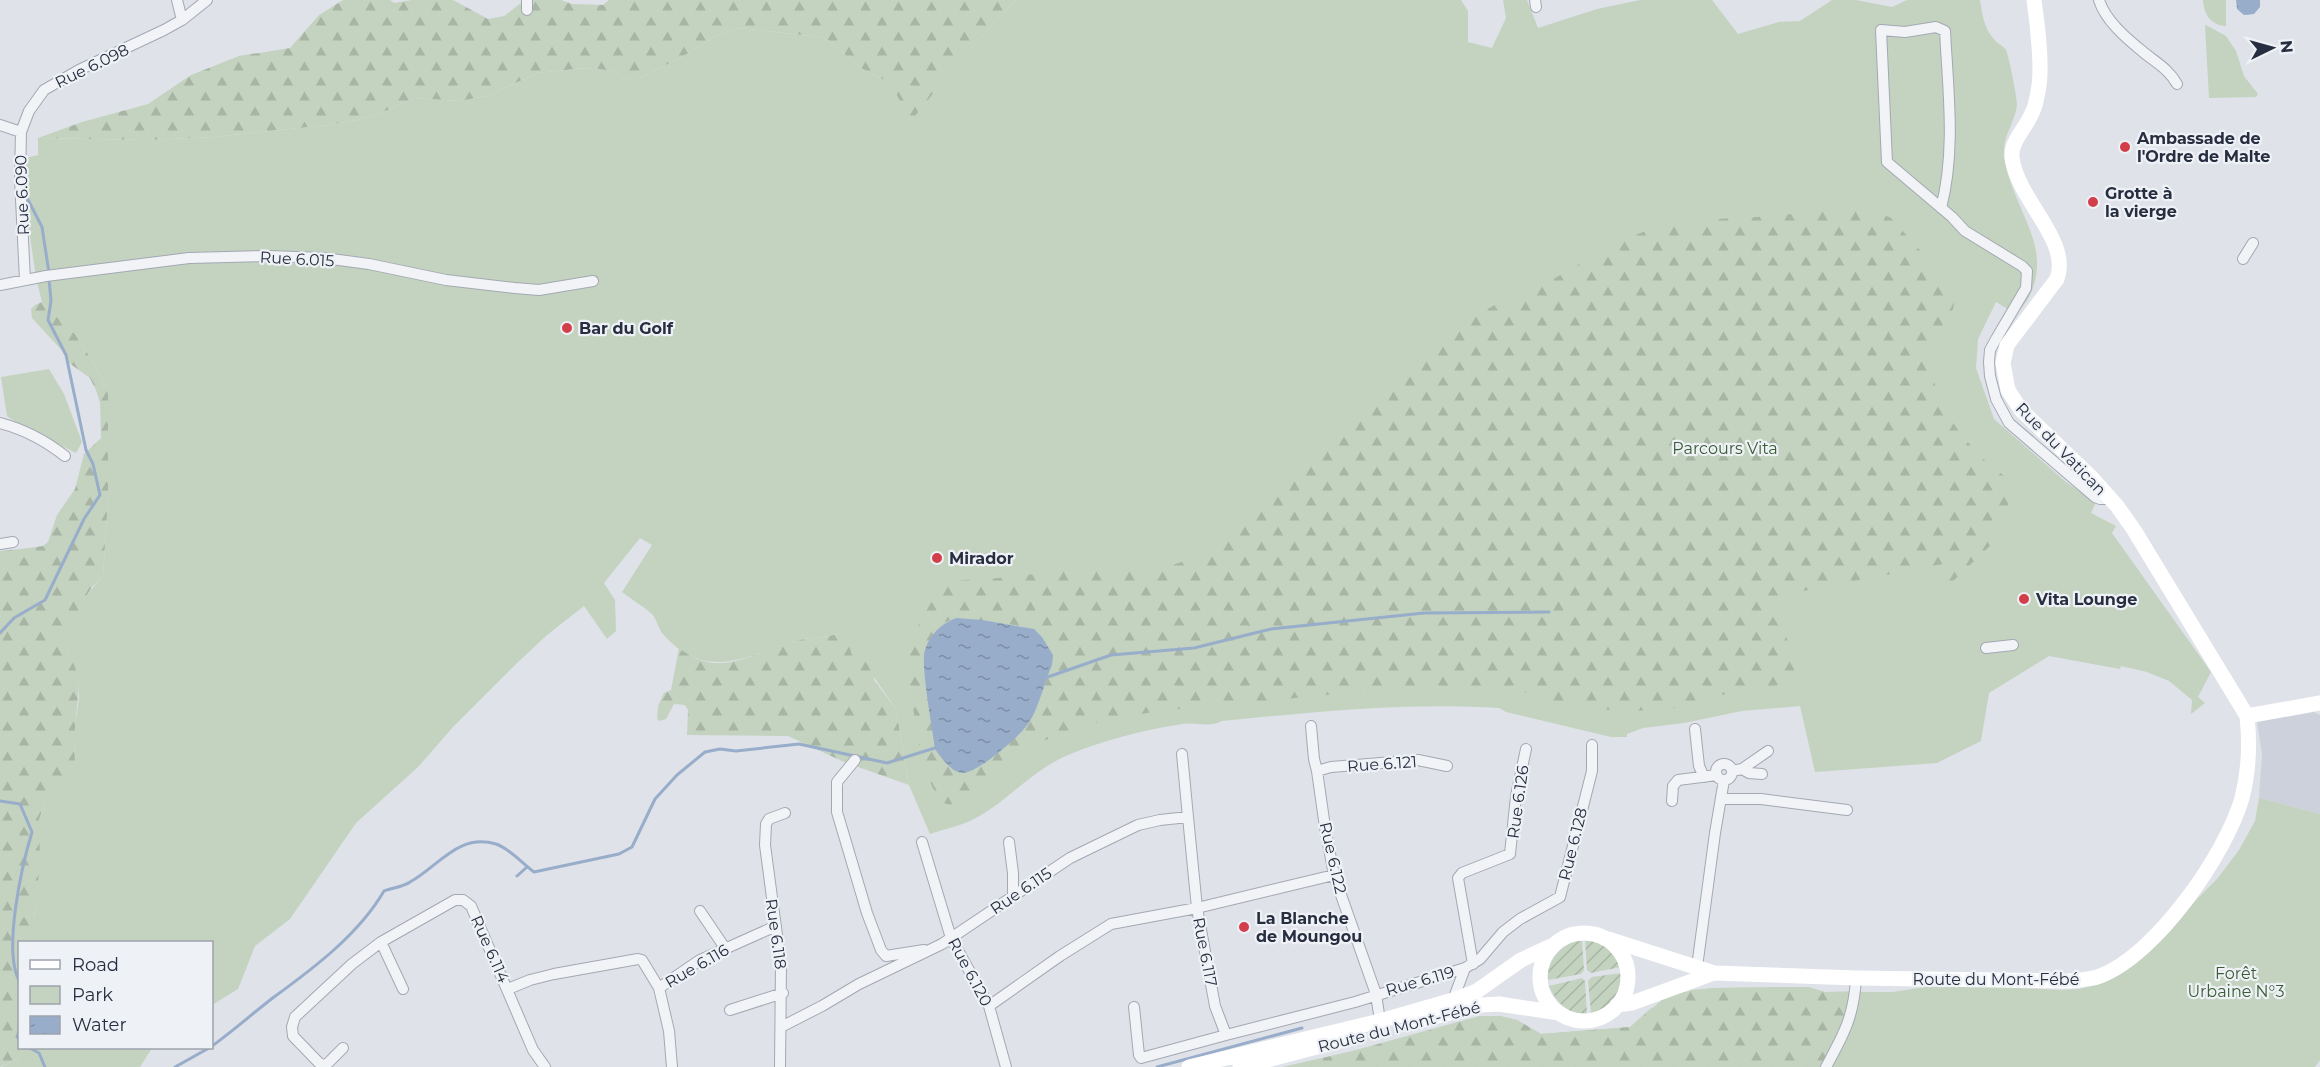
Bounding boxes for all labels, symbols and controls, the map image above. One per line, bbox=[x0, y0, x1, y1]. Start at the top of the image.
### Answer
north arrow bbox=[2242, 18, 2302, 78]
text: N bbox=[2276, 39, 2296, 54]
street label: Rue 6.098 bbox=[52, 40, 132, 92]
place label: Ambassade de l'Ordre de Malte bbox=[2136, 129, 2270, 166]
marker: Ambassade de l'Ordre de Malte bbox=[2118, 140, 2132, 154]
street label: Rue 6.090 bbox=[11, 155, 33, 235]
place label: Grotte à la vierge bbox=[2105, 184, 2177, 221]
marker: Grotte à la vierge bbox=[2086, 195, 2100, 209]
street label: Rue 6.015 bbox=[259, 248, 335, 270]
place label: Bar du Golf bbox=[579, 319, 674, 338]
marker: Bar du Golf bbox=[560, 321, 574, 335]
street label: Rue du Vatican bbox=[2012, 399, 2110, 499]
park label: Parcours Vita bbox=[1672, 439, 1778, 458]
place label: Mirador bbox=[949, 549, 1014, 568]
marker: Mirador bbox=[930, 551, 944, 565]
place label: Vita Lounge bbox=[2035, 590, 2137, 609]
marker: Vita Lounge bbox=[2017, 592, 2031, 606]
street label: Rue 6.121 bbox=[1346, 752, 1418, 776]
street label: Rue 6.126 bbox=[1503, 764, 1533, 840]
street label: Rue 6.128 bbox=[1555, 806, 1591, 882]
street label: Rue 6.122 bbox=[1316, 820, 1350, 896]
street label: Rue 6.115 bbox=[987, 864, 1055, 918]
street label: Rue 6.118 bbox=[762, 898, 790, 970]
place label: La Blanche de Moungou bbox=[1256, 909, 1362, 946]
street label: Rue 6.114 bbox=[467, 913, 513, 986]
street label: Rue 6.117 bbox=[1189, 916, 1221, 988]
marker: La Blanche de Moungou bbox=[1237, 920, 1251, 934]
street label: Rue 6.120 bbox=[944, 935, 996, 1009]
street label: Rue 6.116 bbox=[662, 940, 733, 992]
legend bbox=[18, 941, 213, 1049]
text: Road bbox=[72, 954, 119, 976]
street label: Rue 6.119 bbox=[1383, 962, 1457, 1000]
park label: Forêt Urbaine N°3 bbox=[2187, 964, 2285, 1001]
street label: Route du Mont-Fébé bbox=[1913, 970, 2079, 989]
text: Park bbox=[72, 984, 113, 1006]
street label: Route du Mont-Fébé bbox=[1316, 998, 1482, 1056]
text: Water bbox=[72, 1014, 127, 1036]

